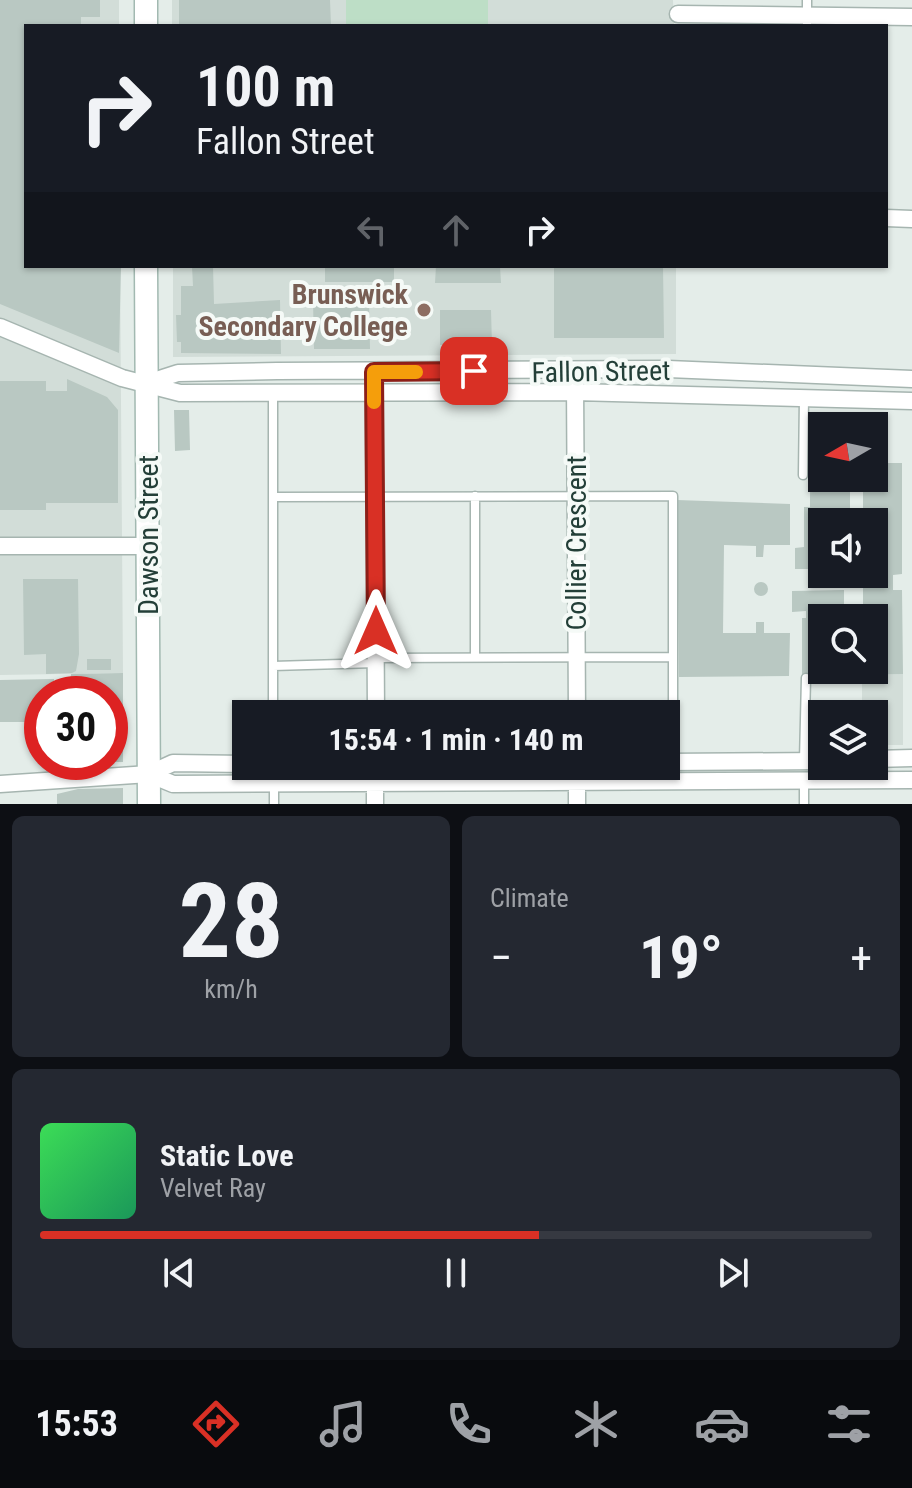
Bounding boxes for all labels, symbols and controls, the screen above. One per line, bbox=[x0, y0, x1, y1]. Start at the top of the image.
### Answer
text: 100 m bbox=[196, 54, 335, 120]
icon: right bbox=[64, 56, 168, 160]
text: Fallon Street bbox=[196, 121, 375, 163]
icon: left bbox=[350, 208, 394, 252]
icon: ahead bbox=[434, 208, 478, 252]
icon: right bbox=[518, 208, 562, 252]
place label: Brunswick Secondary College bbox=[199, 278, 409, 343]
marker: Brunswick Secondary College bbox=[415, 301, 433, 319]
pin bbox=[440, 337, 508, 405]
icon: arrive bbox=[452, 349, 496, 393]
street label: Fallon Street bbox=[531, 354, 671, 389]
north arrow bbox=[808, 412, 888, 492]
map controls bbox=[808, 412, 888, 780]
street label: Dawson Street bbox=[132, 455, 165, 615]
street label: Collier Crescent bbox=[560, 455, 593, 631]
button: sound bbox=[808, 508, 888, 588]
position arrow bbox=[334, 589, 418, 673]
button: search bbox=[808, 604, 888, 684]
speed limit sign: 30 bbox=[24, 676, 128, 780]
button: layers bbox=[808, 700, 888, 780]
text: 15:54 · 1 min · 140 m bbox=[329, 722, 583, 757]
text: 28 bbox=[178, 861, 284, 982]
text: Climate bbox=[490, 883, 569, 913]
text: 19° bbox=[639, 922, 723, 993]
text: − bbox=[490, 932, 512, 984]
text: + bbox=[850, 932, 872, 984]
text: km/h bbox=[204, 974, 258, 1004]
text: Static Love bbox=[160, 1138, 294, 1173]
text: Velvet Ray bbox=[160, 1173, 266, 1203]
icon: previous bbox=[157, 1251, 201, 1295]
icon: pause bbox=[434, 1251, 478, 1295]
icon: next bbox=[711, 1251, 755, 1295]
icon: directions bbox=[188, 1396, 244, 1452]
icon: music bbox=[315, 1396, 371, 1452]
icon: phone bbox=[441, 1396, 497, 1452]
icon: climate bbox=[568, 1396, 624, 1452]
icon: car bbox=[694, 1396, 750, 1452]
icon: filters bbox=[821, 1396, 877, 1452]
text: 15:53 bbox=[35, 1403, 118, 1445]

